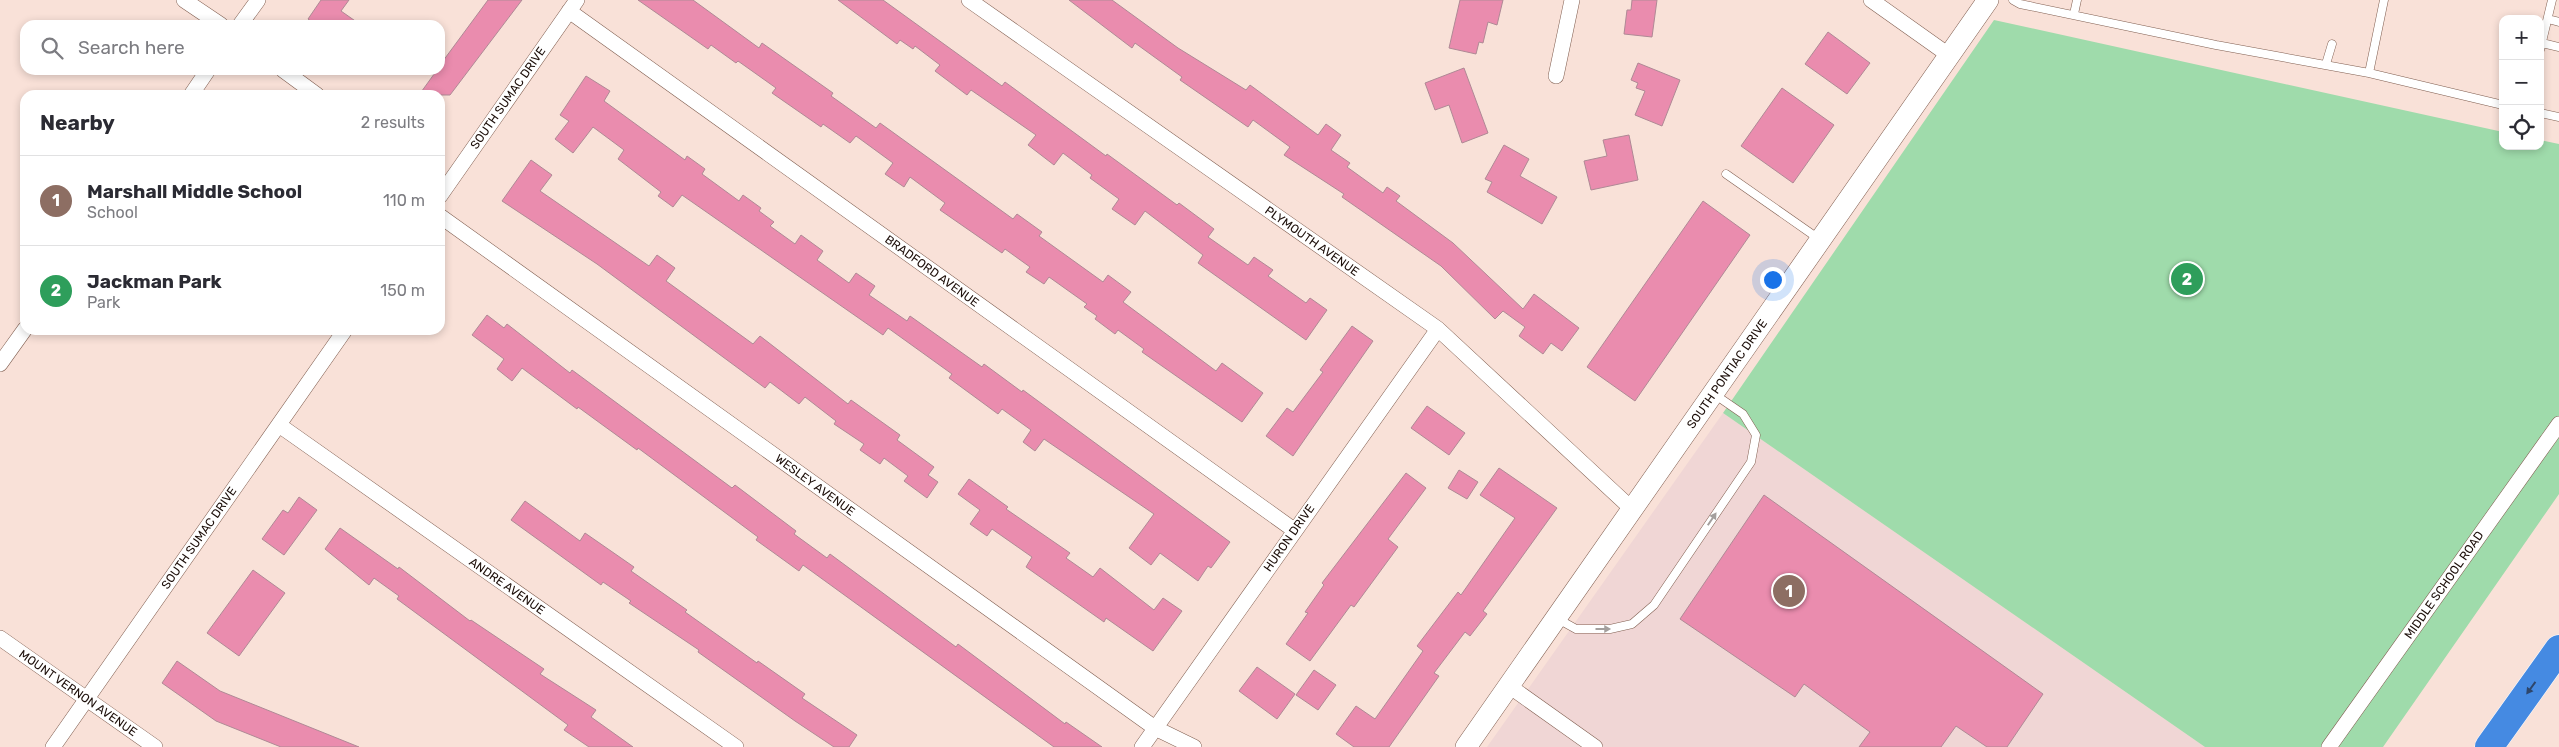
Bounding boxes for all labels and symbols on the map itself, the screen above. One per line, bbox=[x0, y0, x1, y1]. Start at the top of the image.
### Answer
street label: SOUTH SUMAC DRIVE bbox=[468, 44, 548, 152]
street label: PLYMOUTH AVENUE bbox=[1262, 203, 1362, 279]
street label: BRADFORD AVENUE bbox=[882, 232, 982, 310]
pin: 2 bbox=[2171, 260, 2203, 298]
your location bbox=[1760, 267, 1786, 293]
street label: SOUTH PONTIAC DRIVE bbox=[1684, 317, 1770, 431]
street label: WESLEY AVENUE bbox=[772, 451, 858, 519]
street label: SOUTH SUMAC DRIVE bbox=[159, 484, 239, 592]
street label: HURON DRIVE bbox=[1261, 502, 1317, 574]
one-way arrow bbox=[1707, 512, 1717, 526]
street label: MIDDLE SCHOOL ROAD bbox=[2402, 529, 2486, 641]
street label: ANDRE AVENUE bbox=[467, 555, 547, 617]
pin: 1 bbox=[1773, 572, 1805, 610]
one-way arrow bbox=[1595, 625, 1611, 633]
street label: MOUNT VERNON AVENUE bbox=[16, 647, 140, 739]
one-way arrow bbox=[2526, 682, 2536, 695]

